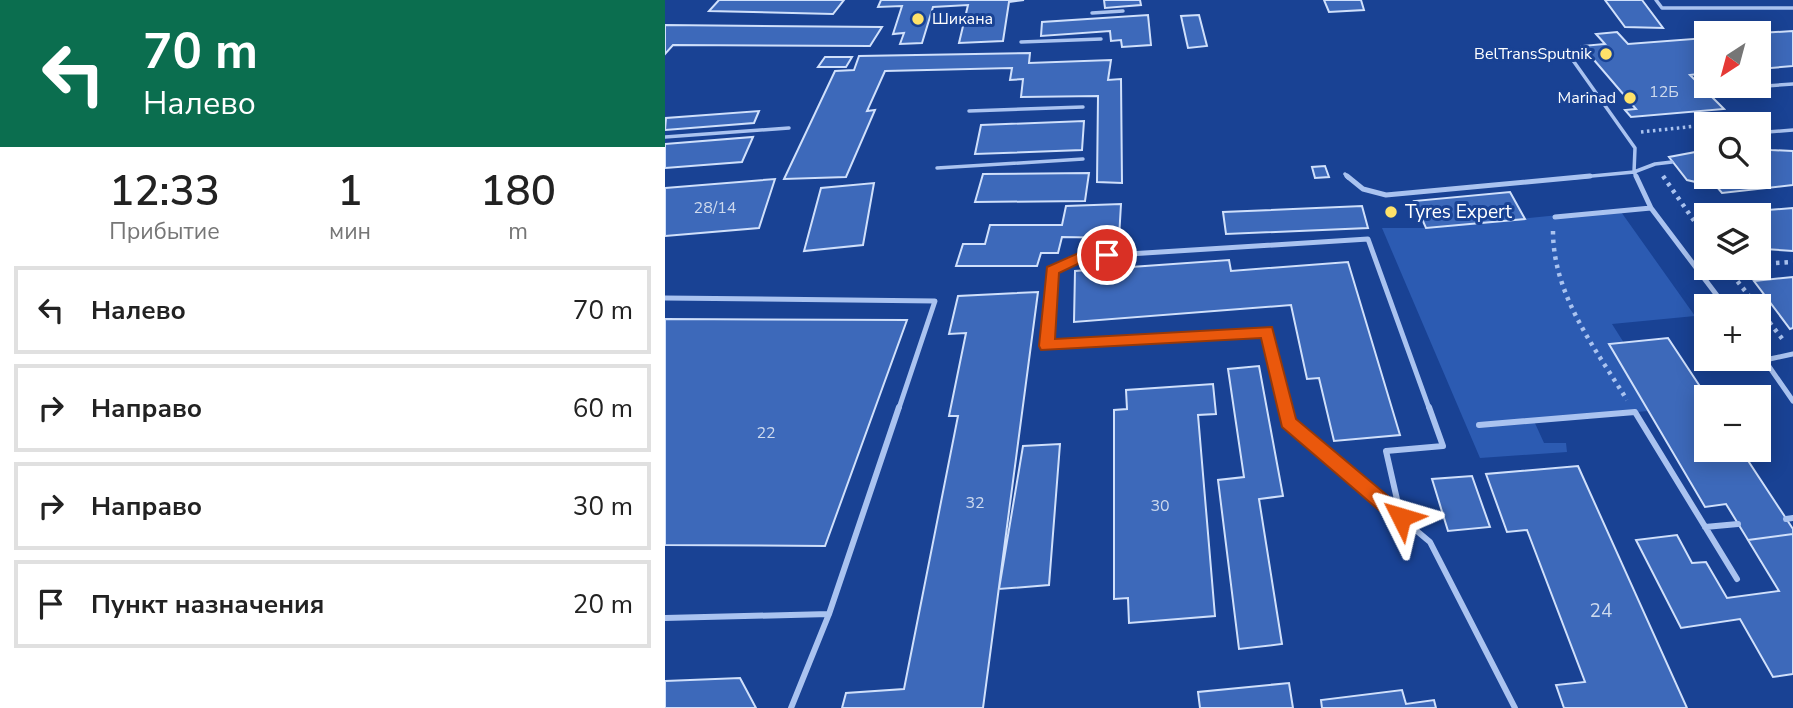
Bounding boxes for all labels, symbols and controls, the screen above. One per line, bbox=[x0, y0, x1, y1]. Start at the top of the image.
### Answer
place label: Шикана bbox=[932, 8, 993, 30]
marker: Шикана bbox=[910, 11, 926, 27]
text: 70 m bbox=[143, 18, 258, 85]
north arrow bbox=[1694, 21, 1771, 98]
map controls bbox=[1694, 21, 1771, 462]
icon: left bbox=[28, 28, 119, 119]
place label: BelTransSputnik bbox=[1474, 43, 1593, 65]
marker: BelTransSputnik bbox=[1598, 46, 1614, 62]
house number: 12Б bbox=[1649, 81, 1679, 103]
text: Налево bbox=[143, 82, 256, 125]
place label: Marinad bbox=[1558, 87, 1616, 109]
marker: Marinad bbox=[1622, 90, 1638, 106]
button: search bbox=[1694, 112, 1771, 189]
text: 12:33 bbox=[109, 163, 220, 220]
text: 1 bbox=[337, 163, 363, 220]
text: 180 bbox=[480, 163, 556, 220]
house number: 28/14 bbox=[694, 197, 737, 219]
place label: Tyres Expert bbox=[1405, 199, 1512, 225]
button: layers bbox=[1694, 203, 1771, 280]
marker: Tyres Expert bbox=[1383, 204, 1399, 220]
text: Прибытие bbox=[109, 216, 220, 247]
text: мин bbox=[329, 216, 371, 247]
text: m bbox=[508, 216, 528, 247]
pin bbox=[1077, 225, 1137, 285]
icon: arrive bbox=[1088, 236, 1126, 274]
icon: left bbox=[32, 291, 70, 329]
text: Налево bbox=[91, 293, 186, 328]
text: 70 m bbox=[573, 293, 633, 328]
button: + bbox=[1694, 294, 1771, 371]
button: − bbox=[1694, 385, 1771, 462]
icon: right bbox=[32, 389, 70, 427]
text: Направо bbox=[91, 391, 202, 426]
text: 60 m bbox=[573, 391, 633, 426]
house number: 22 bbox=[756, 422, 776, 444]
position arrow bbox=[1364, 480, 1438, 554]
icon: right bbox=[32, 487, 70, 525]
text: Направо bbox=[91, 489, 202, 524]
text: 30 m bbox=[573, 489, 633, 524]
house number: 32 bbox=[965, 492, 985, 514]
house number: 30 bbox=[1150, 495, 1170, 517]
icon: arrive bbox=[32, 585, 70, 623]
text: Пункт назначения bbox=[91, 587, 324, 622]
text: 20 m bbox=[573, 587, 633, 622]
house number: 24 bbox=[1590, 598, 1612, 624]

